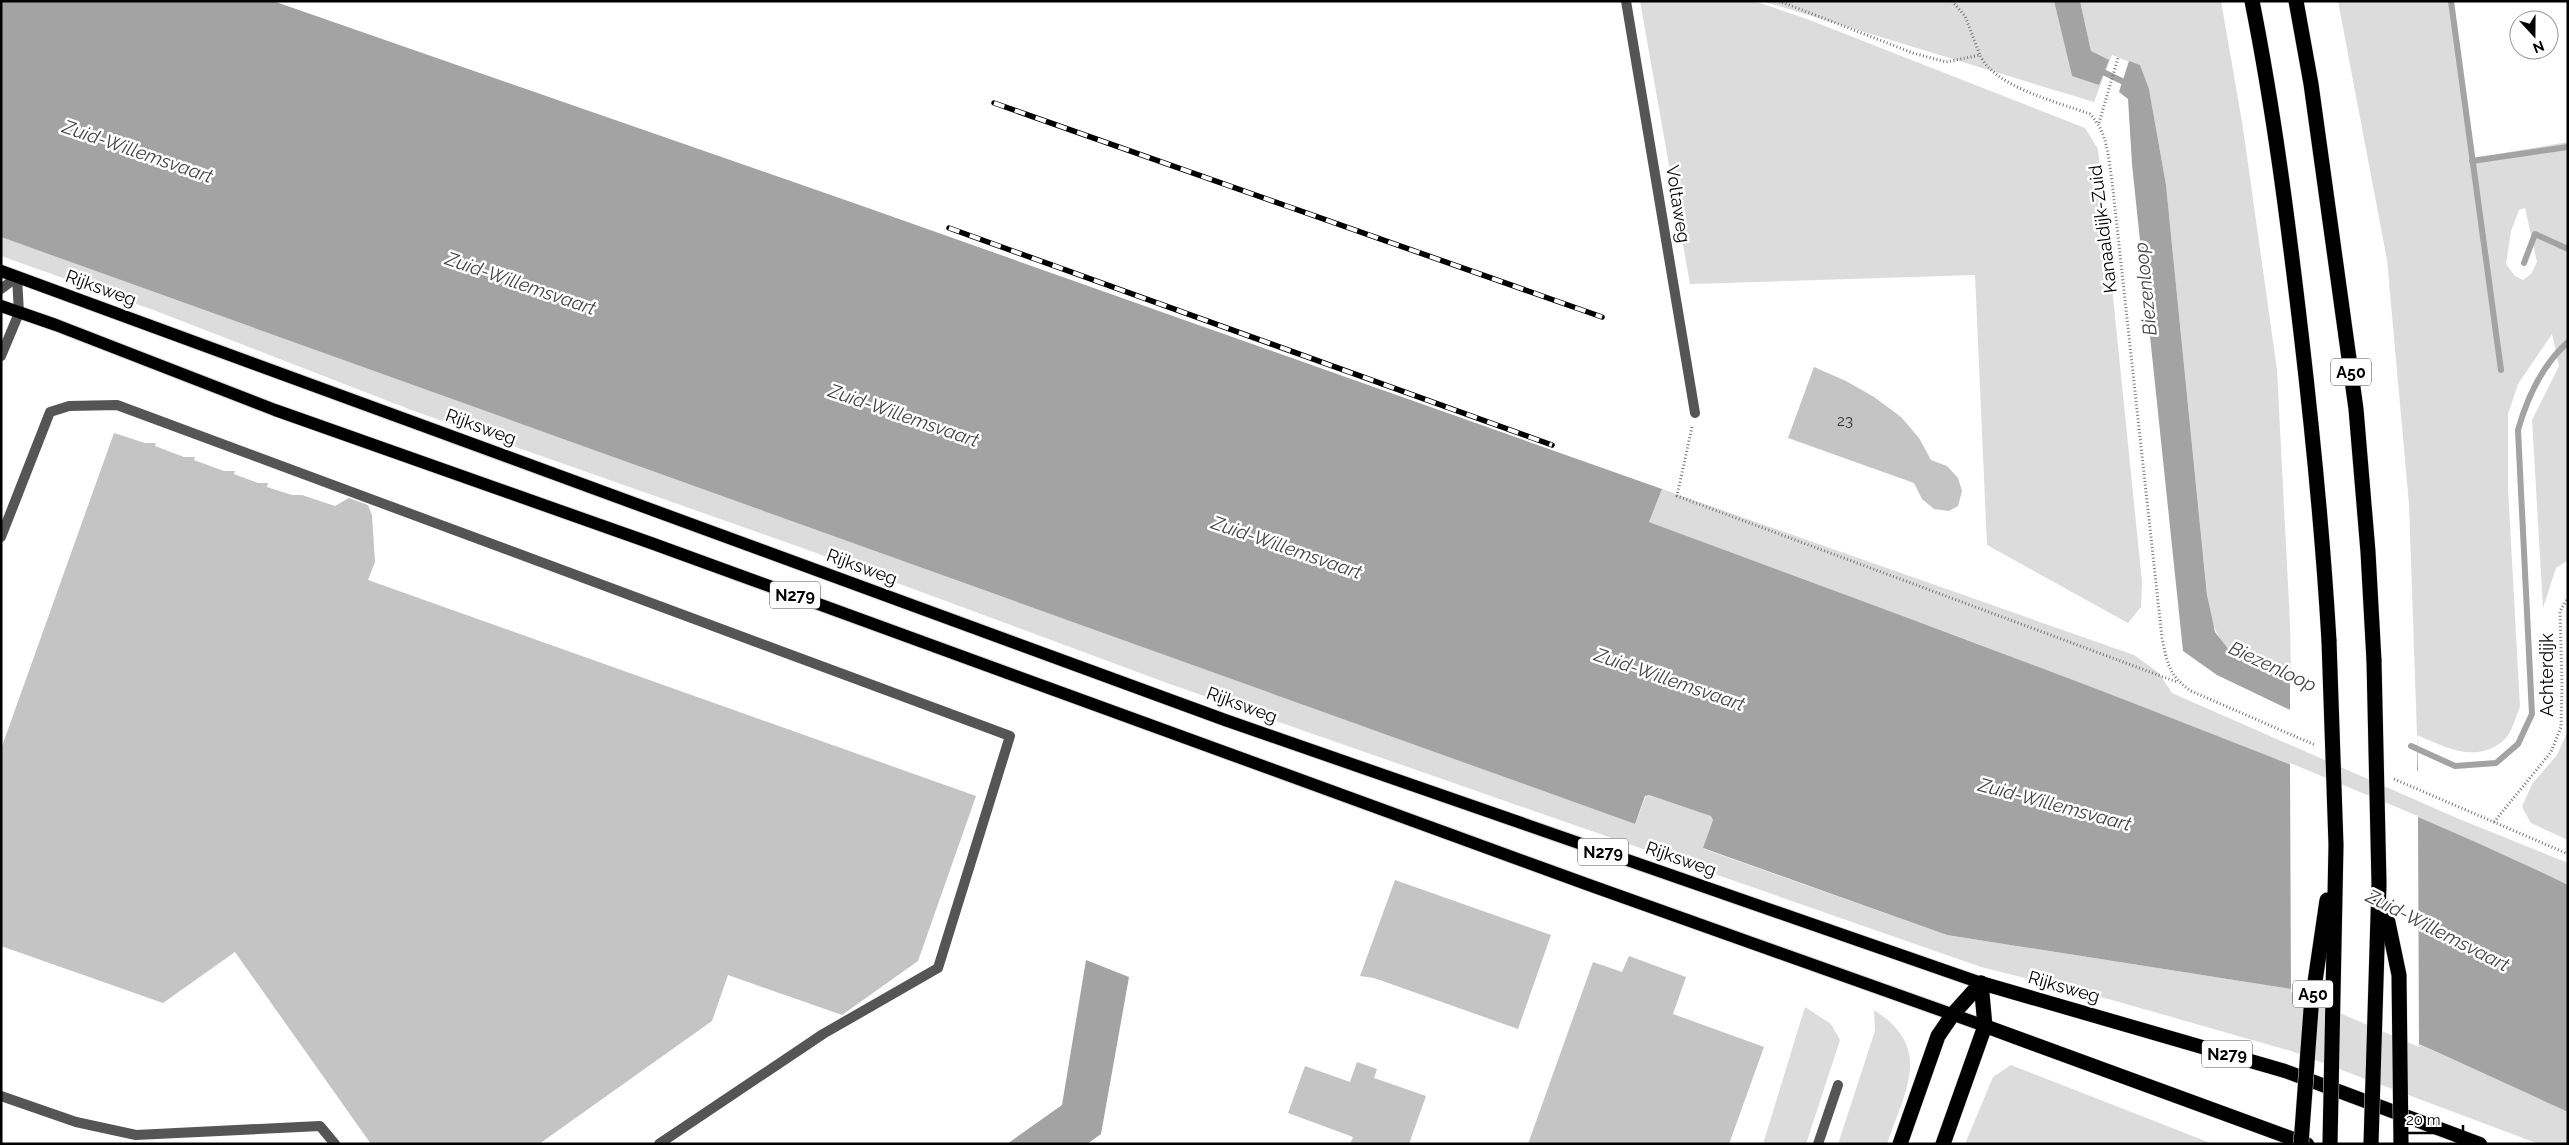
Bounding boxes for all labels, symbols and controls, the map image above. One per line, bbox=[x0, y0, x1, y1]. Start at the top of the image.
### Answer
north arrow bbox=[2509, 10, 2559, 60]
text: N bbox=[2531, 38, 2547, 57]
water label: Zuid-Willemsvaart bbox=[59, 115, 217, 187]
street label: Voltaweg bbox=[1662, 164, 1695, 244]
street label: Kanaaldijk-Zuid bbox=[2084, 164, 2121, 294]
water label: Biezenloop bbox=[2129, 241, 2161, 337]
water label: Zuid-Willemsvaart bbox=[442, 247, 600, 319]
street label: Rijksweg bbox=[63, 265, 139, 310]
road number: A50 bbox=[2331, 358, 2371, 386]
water label: Zuid-Willemsvaart bbox=[825, 379, 983, 451]
street label: Rijksweg bbox=[443, 404, 519, 449]
house number: 23 bbox=[1837, 412, 1853, 430]
water label: Zuid-Willemsvaart bbox=[1208, 511, 1366, 583]
street label: Rijksweg bbox=[824, 544, 900, 589]
road number: N279 bbox=[770, 582, 820, 608]
street label: Achterdijk bbox=[2536, 633, 2557, 717]
water label: Biezenloop bbox=[2226, 636, 2320, 696]
water label: Zuid-Willemsvaart bbox=[1591, 643, 1749, 715]
street label: Rijksweg bbox=[1204, 682, 1280, 727]
water label: Zuid-Willemsvaart bbox=[1975, 773, 2135, 835]
street label: Rijksweg bbox=[1643, 837, 1719, 880]
road number: N279 bbox=[1578, 839, 1628, 866]
water label: Zuid-Willemsvaart bbox=[2362, 884, 2514, 976]
street label: Rijksweg bbox=[2026, 966, 2102, 1007]
road number: A50 bbox=[2293, 981, 2333, 1008]
road number: N279 bbox=[2202, 1040, 2252, 1068]
scale bar bbox=[2399, 1102, 2463, 1134]
text: 20 m bbox=[2406, 1111, 2441, 1129]

